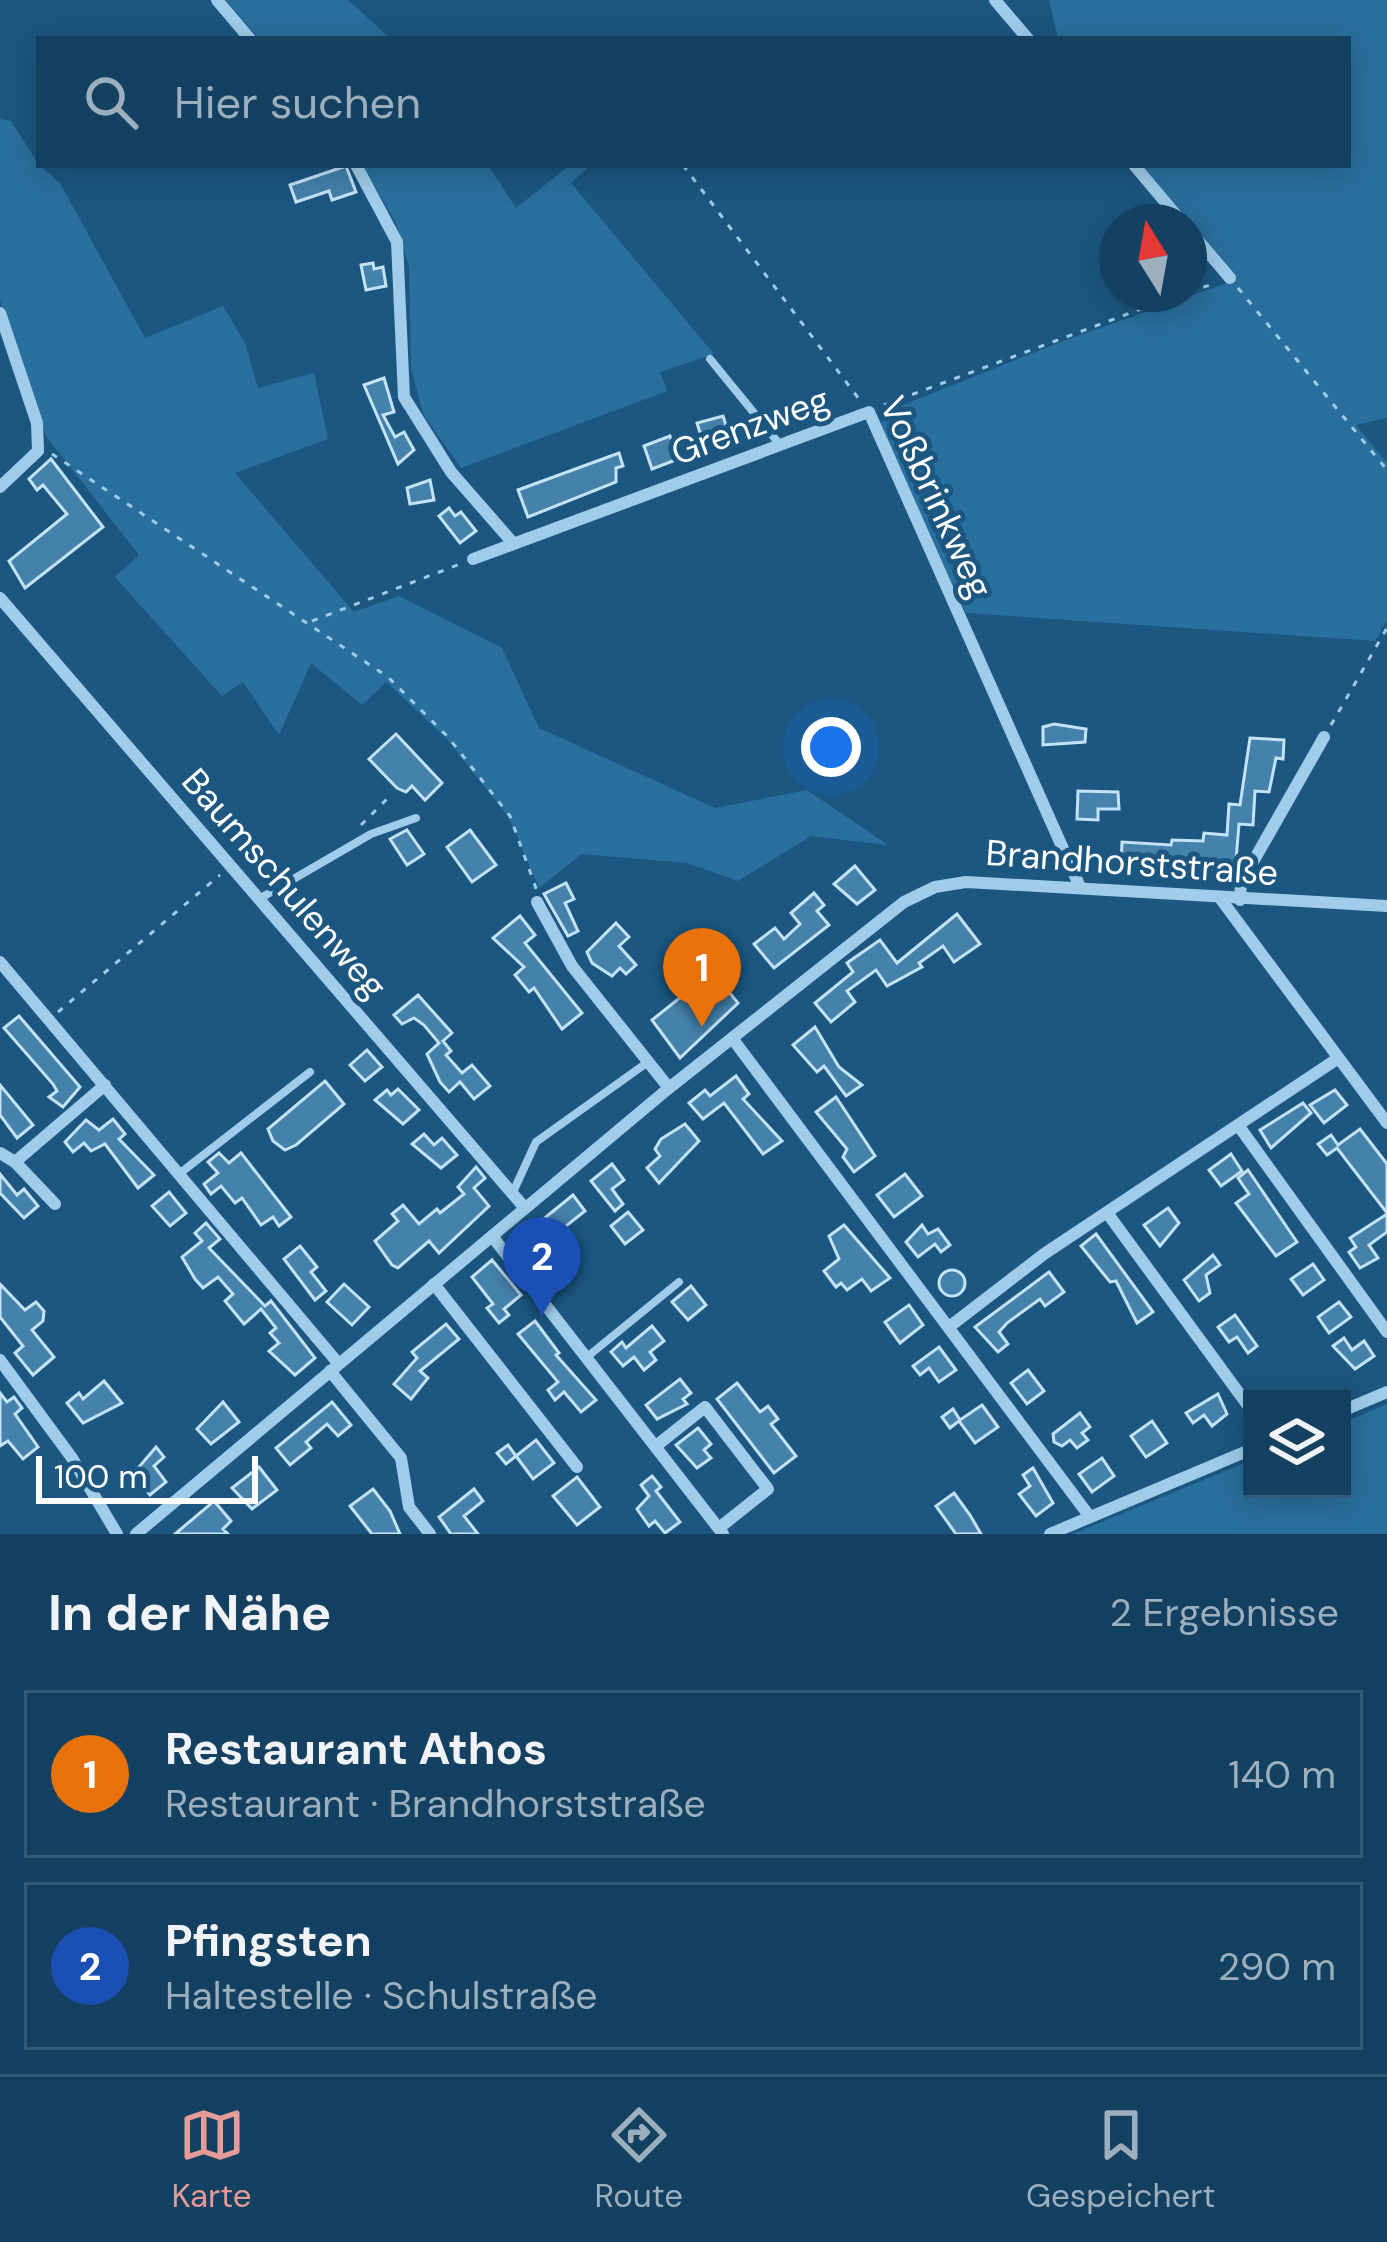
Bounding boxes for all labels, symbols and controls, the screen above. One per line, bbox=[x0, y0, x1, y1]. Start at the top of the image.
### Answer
search box bbox=[36, 36, 1351, 168]
icon: search bbox=[78, 69, 144, 135]
text: Hier suchen bbox=[174, 73, 421, 132]
north arrow bbox=[1099, 204, 1207, 312]
street label: Grenzweg bbox=[665, 375, 836, 476]
street label: Voßbrinkweg bbox=[869, 389, 1004, 606]
your location bbox=[801, 717, 861, 777]
street label: Baumschulenweg bbox=[172, 758, 398, 1008]
street label: Brandhorststraße bbox=[984, 829, 1280, 896]
pin: 1 bbox=[663, 928, 741, 1027]
pin: 2 bbox=[503, 1217, 581, 1316]
map controls bbox=[1243, 1390, 1351, 1498]
button: layers bbox=[1243, 1390, 1351, 1498]
scale bar bbox=[36, 1450, 258, 1503]
text: 100 m bbox=[54, 1455, 148, 1498]
text: In der Nähe bbox=[48, 1579, 332, 1646]
text: 2 Ergebnisse bbox=[1110, 1587, 1339, 1638]
text: Restaurant Athos bbox=[165, 1719, 547, 1778]
text: 1 bbox=[83, 1749, 97, 1800]
text: 140 m bbox=[1228, 1749, 1336, 1800]
text: Restaurant · Brandhorststraße bbox=[165, 1778, 706, 1829]
text: Pfingsten bbox=[165, 1911, 372, 1970]
text: 2 bbox=[79, 1941, 101, 1992]
text: 290 m bbox=[1218, 1941, 1336, 1992]
text: Haltestelle · Schulstraße bbox=[165, 1970, 597, 2021]
tab: Karte bbox=[172, 2102, 251, 2217]
tab: Route bbox=[595, 2102, 683, 2217]
tab: Gespeichert bbox=[1026, 2102, 1215, 2217]

